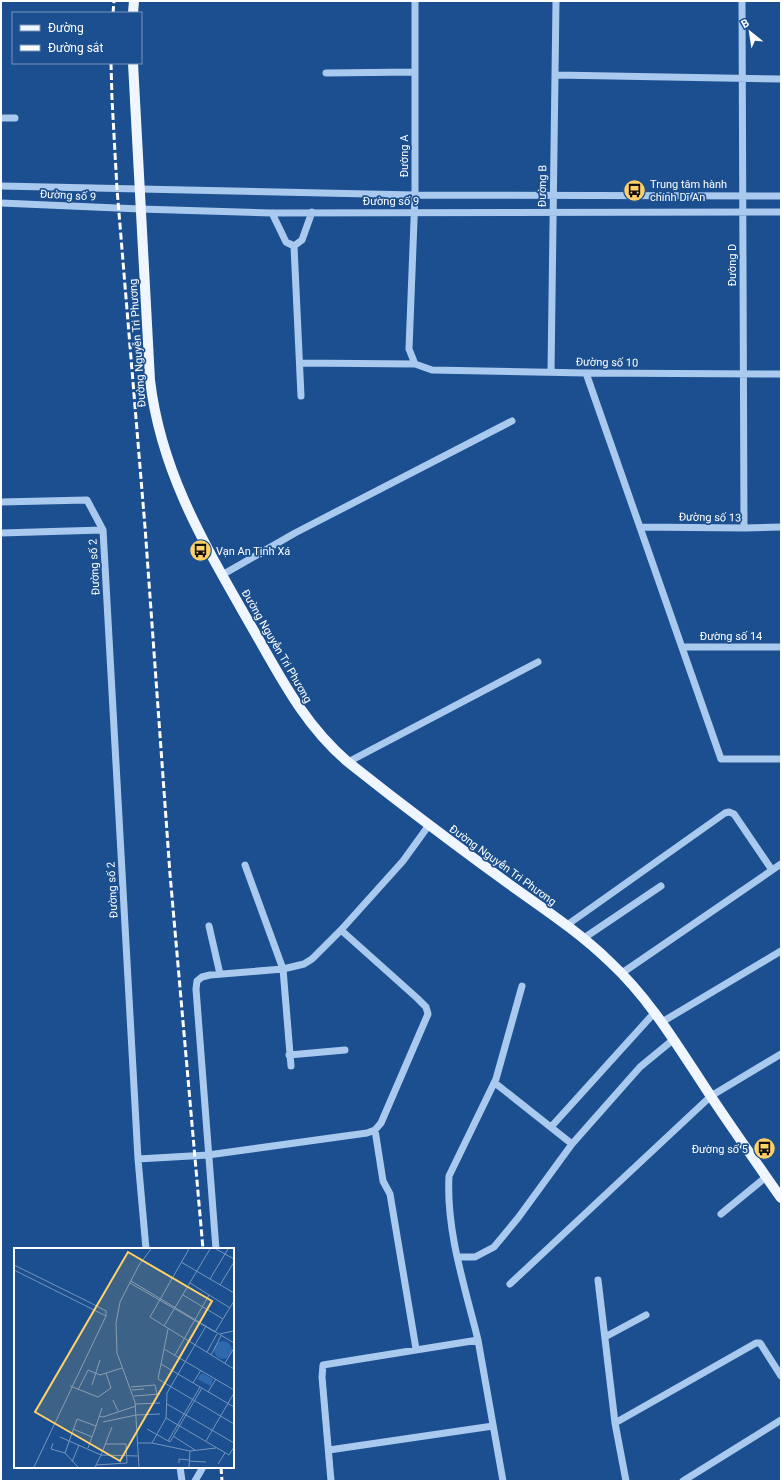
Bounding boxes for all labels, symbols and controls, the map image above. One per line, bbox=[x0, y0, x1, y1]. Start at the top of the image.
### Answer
legend bbox=[12, 12, 142, 64]
north arrow bbox=[730, 12, 770, 52]
text: B bbox=[739, 16, 752, 31]
text: Đường bbox=[48, 21, 84, 35]
text: Đường sắt bbox=[48, 41, 103, 55]
street label: Đường A bbox=[398, 134, 411, 177]
street label: Đường B bbox=[536, 165, 549, 207]
bus stop icon: Trung tâm hành chính Dĩ An bbox=[622, 177, 648, 203]
place label: Trung tâm hành chính Dĩ An bbox=[650, 178, 727, 204]
street label: Đường số 9 bbox=[40, 188, 96, 203]
street label: Đường số 9 bbox=[363, 195, 419, 208]
street label: Đường D bbox=[726, 244, 739, 286]
street label: Đường Nguyễn Tri Phương bbox=[127, 278, 148, 408]
street label: Đường số 10 bbox=[576, 355, 638, 370]
street label: Đường số 13 bbox=[679, 510, 741, 525]
bus stop icon: Vạn An Tịnh Xá bbox=[187, 538, 213, 564]
street label: Đường số 2 bbox=[87, 539, 102, 595]
place label: Vạn An Tịnh Xá bbox=[216, 545, 290, 558]
street label: Đường Nguyễn Tri Phương bbox=[239, 587, 314, 705]
street label: Đường số 14 bbox=[700, 630, 762, 643]
street label: Đường Nguyễn Tri Phương bbox=[447, 822, 559, 908]
street label: Đường số 2 bbox=[105, 862, 120, 918]
bus stop icon: Đường số 5 bbox=[751, 1136, 777, 1162]
place label: Đường số 5 bbox=[692, 1143, 748, 1156]
inset map bbox=[14, 1248, 234, 1468]

